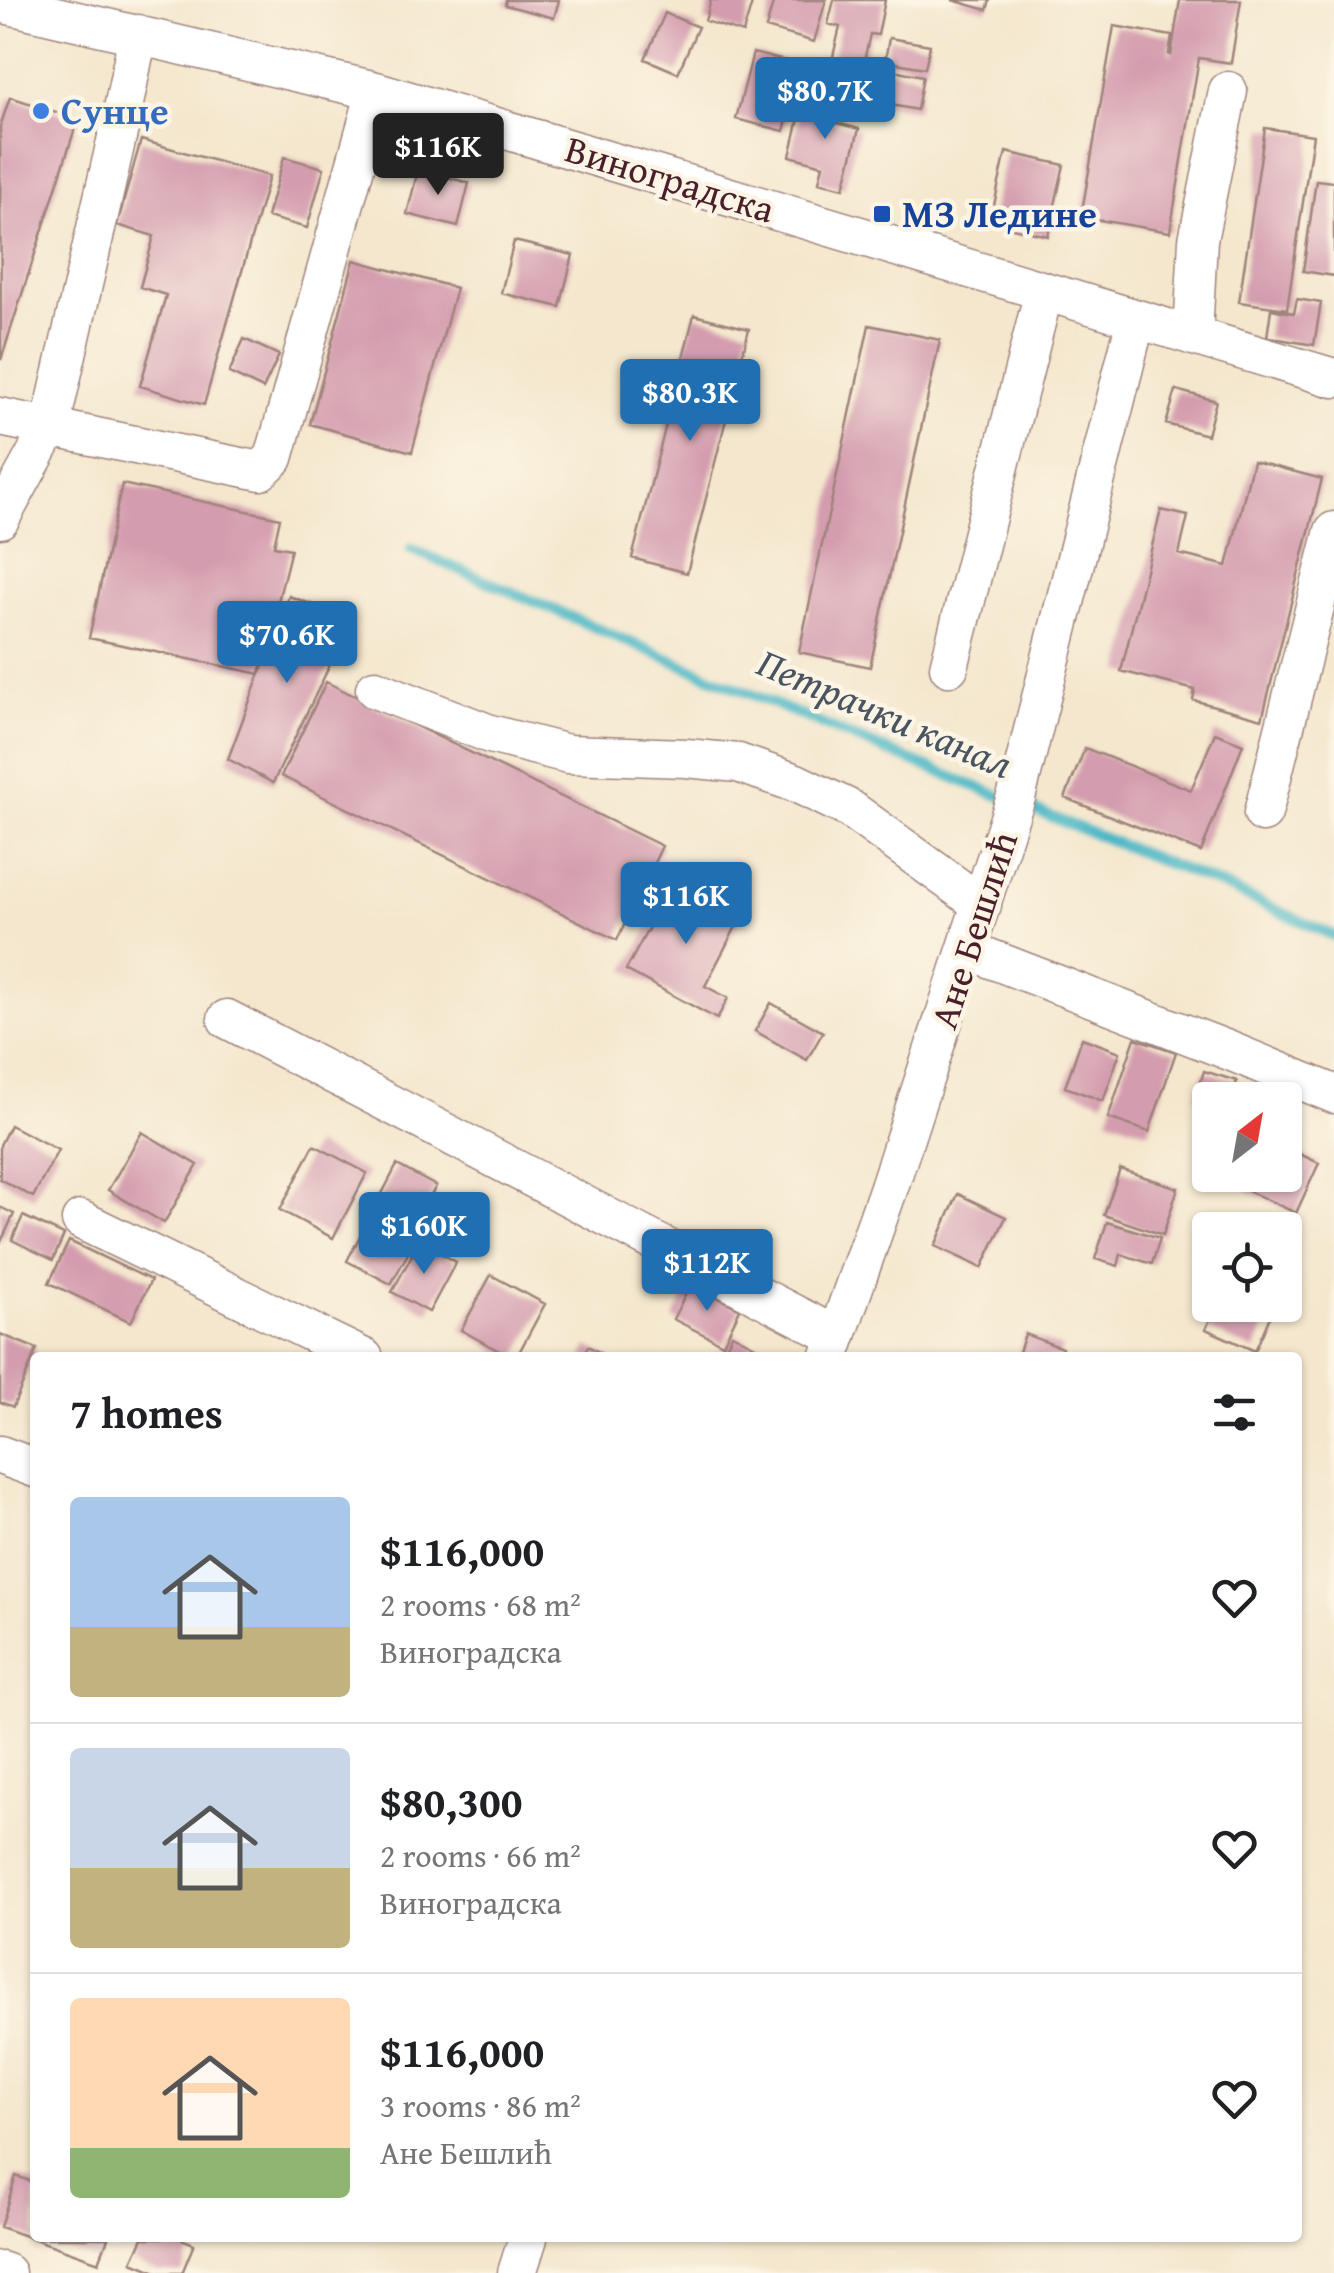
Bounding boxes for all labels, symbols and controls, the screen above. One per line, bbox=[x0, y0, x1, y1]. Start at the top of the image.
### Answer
pin: $80.7K bbox=[744, 57, 906, 142]
text: $80.7K bbox=[777, 66, 873, 113]
place label: Сунце bbox=[61, 82, 169, 138]
marker: Сунце bbox=[30, 100, 52, 122]
pin: $116K bbox=[368, 113, 508, 198]
street label: Виноградска bbox=[559, 120, 782, 236]
text: $116K bbox=[395, 122, 481, 169]
place label: МЗ Ледине bbox=[902, 185, 1097, 241]
marker: МЗ Ледине bbox=[871, 203, 893, 225]
pin: $80.3K bbox=[609, 359, 771, 444]
text: $80.3K bbox=[642, 368, 738, 415]
pin: $70.6K bbox=[206, 601, 368, 686]
text: $70.6K bbox=[239, 610, 335, 657]
water label: Петрачки канал bbox=[749, 632, 1022, 793]
street label: Ане Бешлић bbox=[915, 824, 1031, 1035]
pin: $116K bbox=[616, 862, 756, 947]
text: $116K bbox=[643, 871, 729, 918]
north arrow bbox=[1192, 1082, 1302, 1192]
map controls bbox=[1192, 1082, 1302, 1322]
pin: $160K bbox=[354, 1192, 494, 1277]
text: $160K bbox=[381, 1201, 467, 1248]
button: locate bbox=[1192, 1212, 1302, 1322]
pin: $112K bbox=[637, 1229, 777, 1314]
text: $112K bbox=[664, 1238, 750, 1285]
text: 7 homes bbox=[70, 1382, 223, 1443]
icon: filters bbox=[1207, 1385, 1262, 1440]
text: $116,000 bbox=[380, 1520, 544, 1581]
icon: home bbox=[150, 1537, 270, 1657]
icon: heart bbox=[1207, 1570, 1262, 1625]
text: 2 rooms · 68 m² bbox=[380, 1581, 581, 1628]
text: Виноградска bbox=[380, 1628, 562, 1675]
text: $80,300 bbox=[380, 1771, 522, 1832]
icon: home bbox=[150, 1788, 270, 1908]
icon: heart bbox=[1207, 1821, 1262, 1876]
text: 2 rooms · 66 m² bbox=[380, 1832, 581, 1879]
text: Виноградска bbox=[380, 1879, 562, 1926]
text: $116,000 bbox=[380, 2021, 544, 2082]
icon: home bbox=[150, 2038, 270, 2158]
icon: heart bbox=[1207, 2071, 1262, 2126]
text: 3 rooms · 86 m² bbox=[380, 2082, 581, 2129]
text: Ане Бешлић bbox=[380, 2129, 552, 2176]

